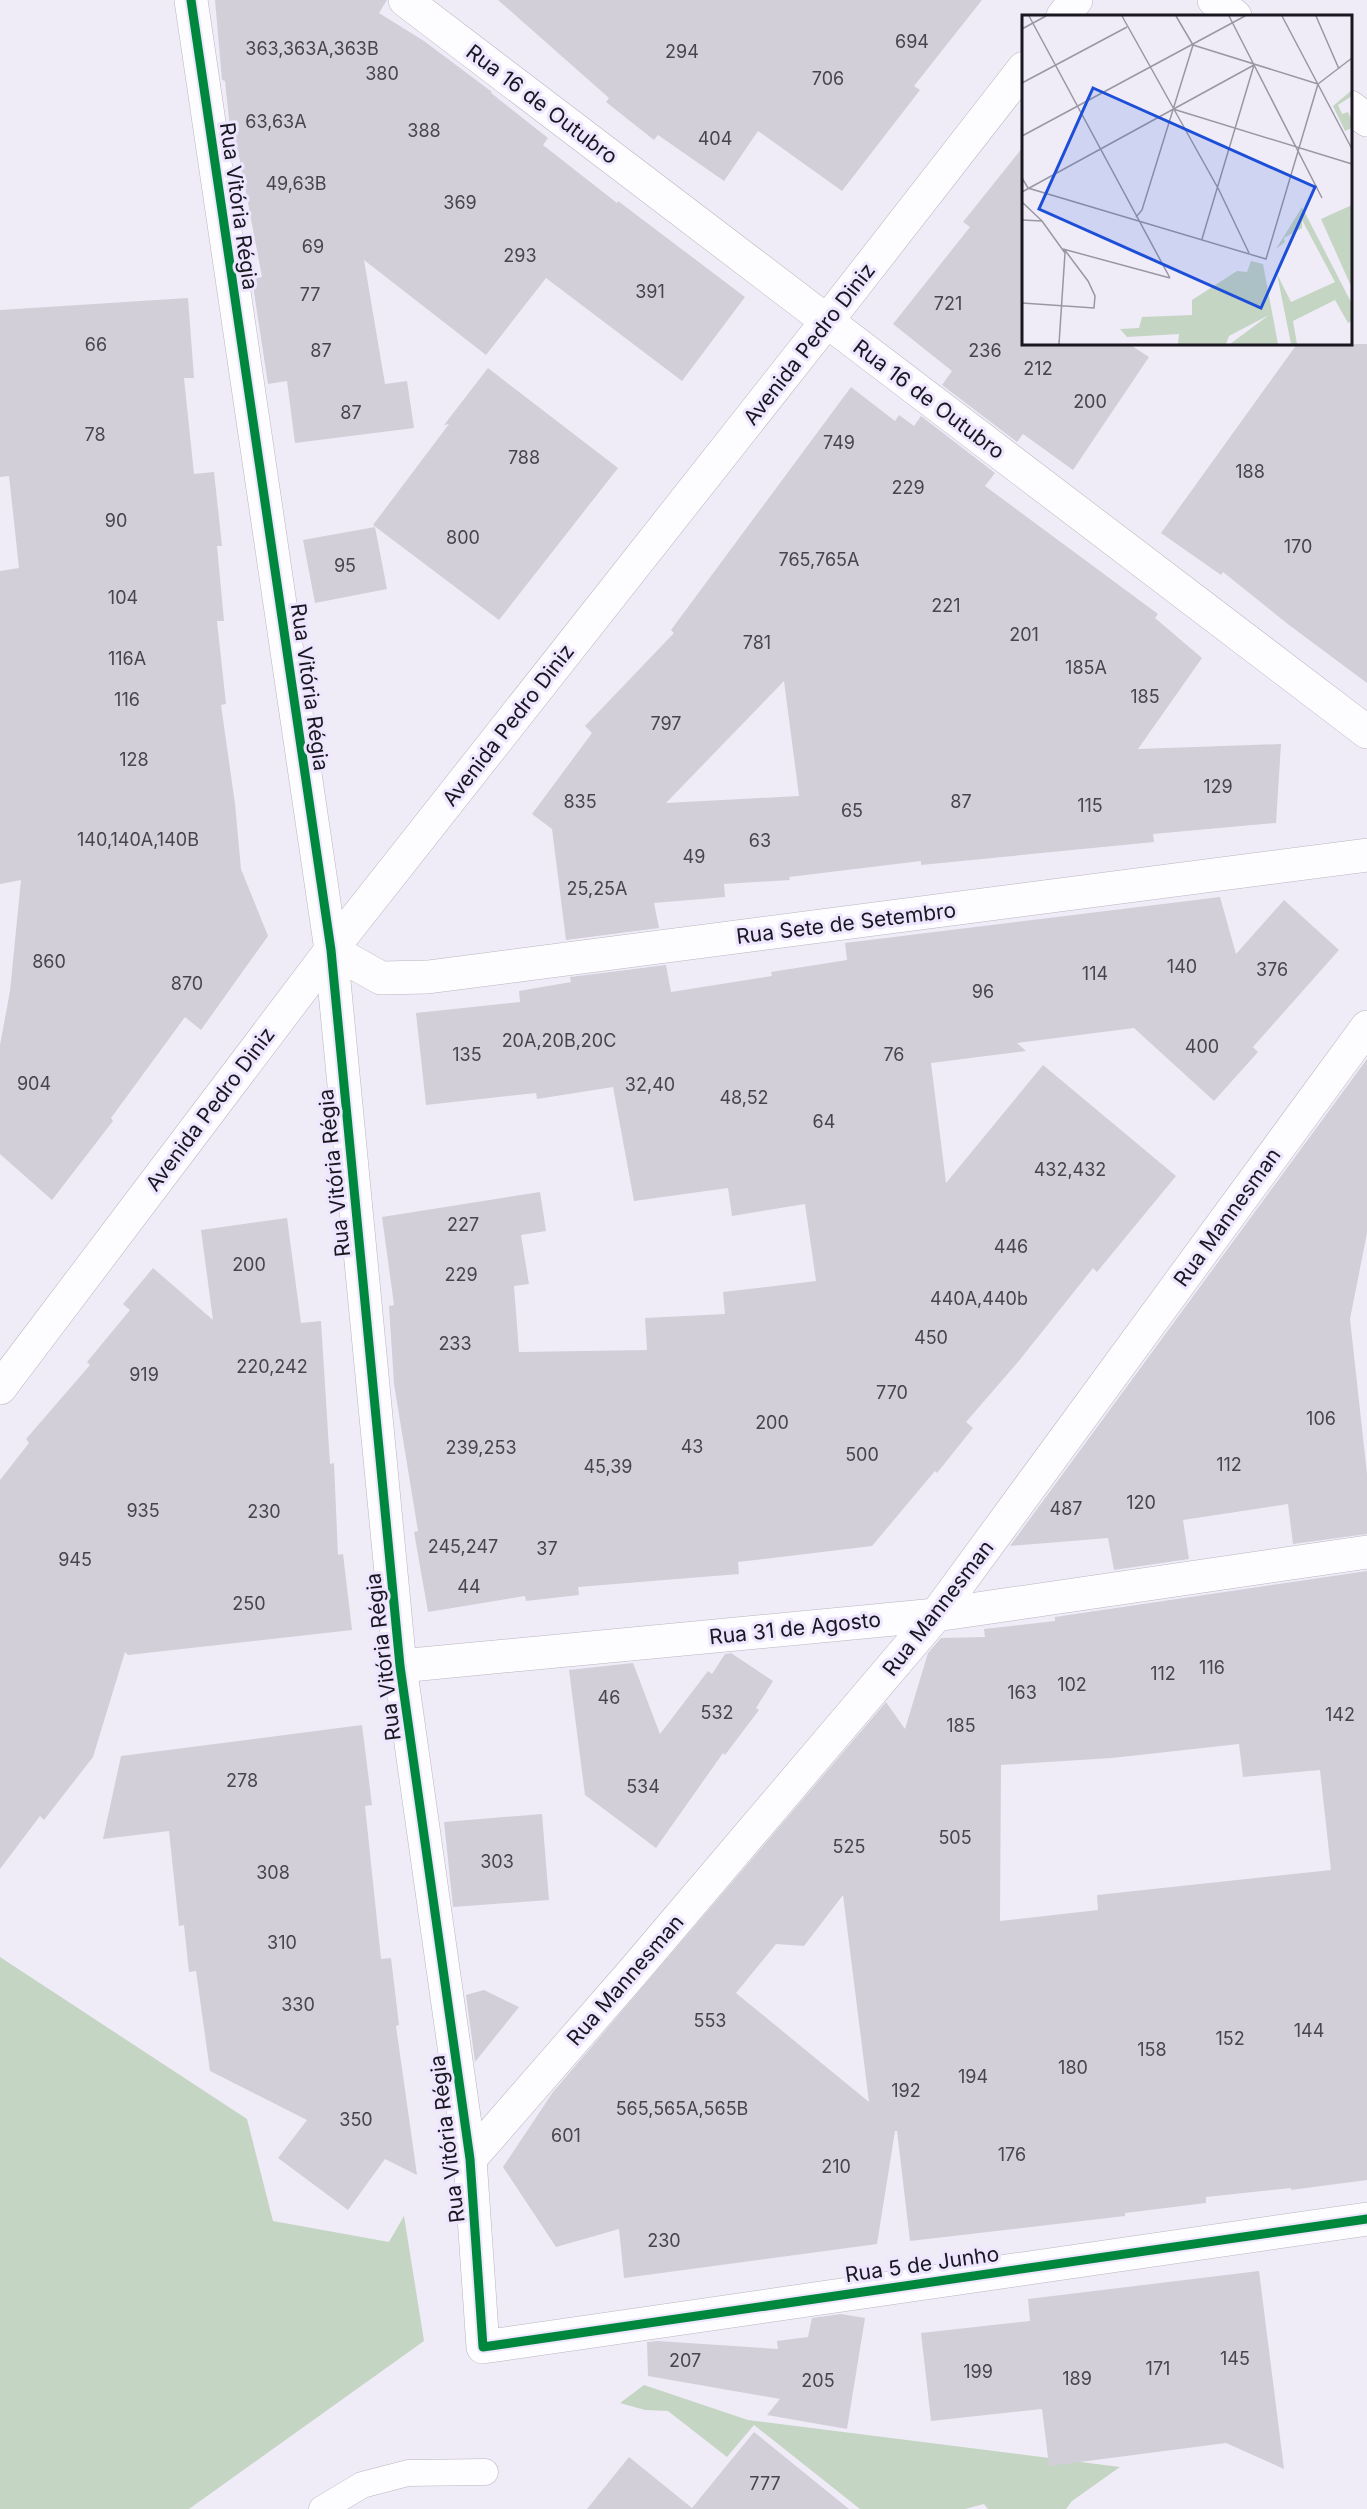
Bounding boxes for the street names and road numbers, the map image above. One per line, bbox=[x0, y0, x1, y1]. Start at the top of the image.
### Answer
street label: Rua 16 de Outubro bbox=[461, 39, 623, 169]
street label: Rua Vitória Régia bbox=[215, 121, 263, 291]
street label: Avenida Pedro Diniz bbox=[738, 258, 880, 430]
street label: Rua 16 de Outubro bbox=[848, 334, 1010, 464]
street label: Rua Vitória Régia bbox=[286, 602, 334, 772]
street label: Avenida Pedro Diniz bbox=[437, 639, 579, 811]
street label: Rua Sete de Setembro bbox=[735, 897, 957, 949]
street label: Avenida Pedro Diniz bbox=[140, 1022, 280, 1196]
street label: Rua Vitória Régia bbox=[313, 1088, 355, 1258]
street label: Rua Mannesman bbox=[1168, 1143, 1286, 1291]
street label: Rua Mannesman bbox=[877, 1535, 999, 1681]
street label: Rua Vitória Régia bbox=[360, 1572, 406, 1742]
street label: Rua 31 de Agosto bbox=[708, 1607, 882, 1649]
street label: Rua Mannesman bbox=[561, 1909, 689, 2051]
street label: Rua Vitória Régia bbox=[424, 2054, 470, 2224]
street label: Rua 5 de Junho bbox=[843, 2241, 1001, 2287]

